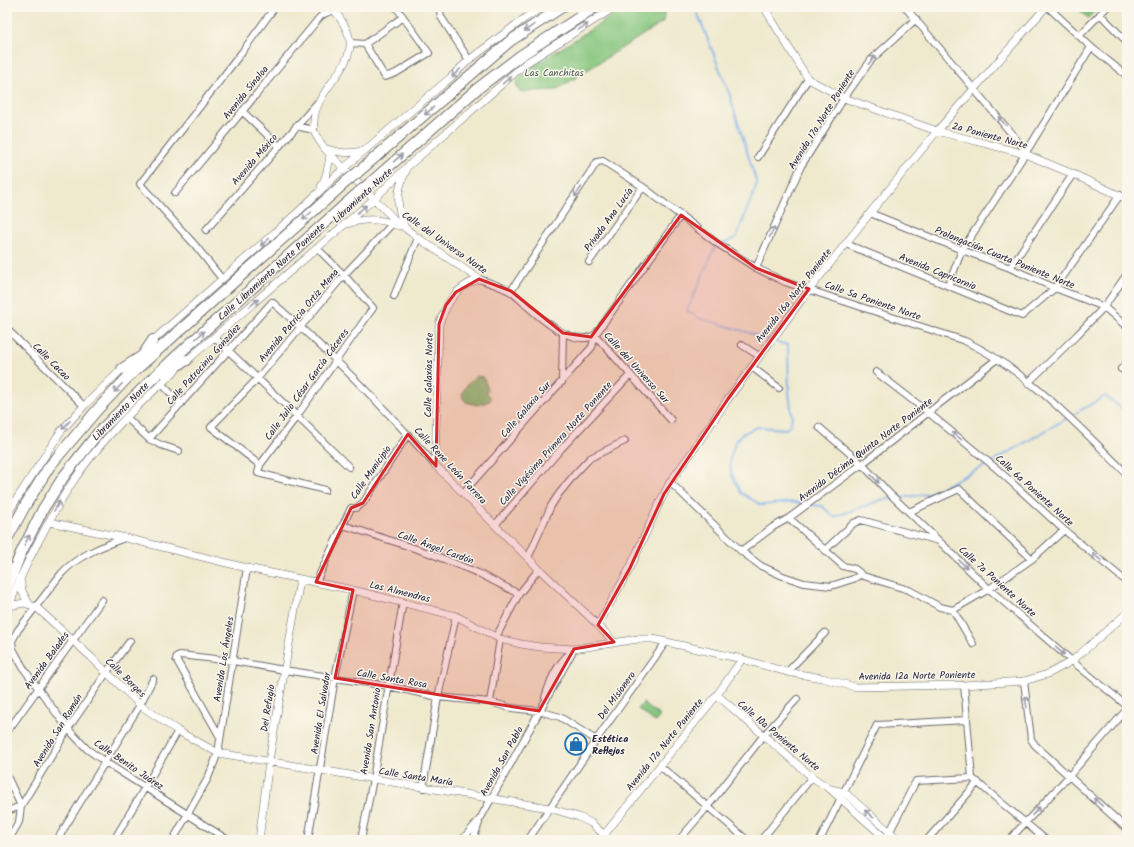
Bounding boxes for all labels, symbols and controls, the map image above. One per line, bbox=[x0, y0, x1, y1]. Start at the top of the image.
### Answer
one-way arrow bbox=[577, 23, 588, 31]
one-way arrow bbox=[524, 24, 535, 32]
one-way arrow bbox=[867, 56, 876, 66]
street label: Avenida Sinaloa bbox=[219, 62, 273, 123]
park label: Las Canchitas bbox=[524, 65, 584, 81]
street label: Avenida 17a Norte Poniente bbox=[784, 66, 860, 173]
one-way arrow bbox=[451, 68, 461, 78]
one-way arrow bbox=[502, 75, 512, 84]
one-way arrow bbox=[423, 106, 434, 115]
one-way arrow bbox=[997, 115, 1006, 126]
street label: 2a Poniente Norte bbox=[950, 118, 1030, 154]
street label: Avenida México bbox=[228, 130, 282, 189]
one-way arrow bbox=[393, 154, 403, 163]
street label: Libramiento Norte bbox=[329, 164, 397, 227]
street label: Privada Ana Lucía bbox=[580, 184, 638, 255]
one-way arrow bbox=[573, 186, 582, 197]
one-way arrow bbox=[357, 204, 368, 213]
street label: Calle del Universo Norte bbox=[398, 207, 491, 279]
one-way arrow bbox=[302, 212, 313, 221]
street label: Calle Libramiento Norte Poniente bbox=[214, 218, 330, 325]
street label: Prolongación Cuarta Poniente Norte bbox=[932, 222, 1078, 294]
one-way arrow bbox=[768, 227, 776, 239]
one-way arrow bbox=[260, 237, 270, 246]
street label: Avenida 16a Norte Poniente bbox=[752, 244, 836, 346]
street label: Avenida Capricornio bbox=[897, 249, 979, 295]
street label: Avenida Patricia Ortiz Mena bbox=[255, 265, 343, 366]
street label: Calle 5a Poniente Norte bbox=[822, 277, 924, 325]
one-way arrow bbox=[248, 298, 259, 307]
street label: Calle Patrocinio González bbox=[163, 320, 245, 409]
street label: Calle Julio César García Cáceres bbox=[261, 325, 353, 444]
street label: Calle del Universo Sur bbox=[600, 328, 673, 408]
one-way arrow bbox=[195, 331, 205, 340]
street label: Calle Galaxias Norte bbox=[420, 332, 438, 417]
street label: Calle Cacao bbox=[29, 339, 74, 385]
street label: Calle Galaxia Sur bbox=[496, 377, 555, 442]
street label: Libramiento Norte bbox=[88, 378, 153, 445]
street label: Calle Vigésima Primera Norte Poniente bbox=[495, 378, 616, 509]
one-way arrow bbox=[113, 383, 122, 393]
street label: Avenida Décima Quinta Norte Poniente bbox=[795, 393, 937, 506]
one-way arrow bbox=[62, 420, 71, 430]
street label: Calle Rene León Farrera bbox=[410, 423, 491, 508]
one-way arrow bbox=[951, 431, 962, 440]
street label: Calle Municipio bbox=[346, 442, 396, 503]
street label: Calle 6a Poniente Norte bbox=[991, 451, 1078, 531]
one-way arrow bbox=[871, 474, 880, 484]
one-way arrow bbox=[54, 500, 62, 512]
street label: Calle Ángel Cardón bbox=[395, 527, 476, 569]
one-way arrow bbox=[24, 535, 31, 547]
street label: Calle 7a Poniente Norte bbox=[955, 542, 1040, 622]
one-way arrow bbox=[1092, 553, 1102, 562]
one-way arrow bbox=[958, 559, 968, 569]
street label: Las Almendras bbox=[368, 577, 432, 607]
street label: Avenida Los Ángeles bbox=[209, 615, 239, 703]
street label: Avenida Balades bbox=[20, 628, 74, 693]
one-way arrow bbox=[1055, 646, 1065, 655]
street label: Calle Borges bbox=[101, 654, 150, 702]
street label: Calle Santa Rosa bbox=[355, 665, 429, 693]
street label: Avenida 12a Norte Poniente bbox=[859, 667, 976, 685]
street label: Del Misionero bbox=[594, 668, 640, 723]
street label: Avenida El Salvador bbox=[307, 670, 335, 755]
street label: Del Refugio bbox=[256, 683, 280, 733]
street label: Avenida San Antonio bbox=[356, 686, 386, 776]
street label: Avenida San Román bbox=[29, 691, 87, 770]
street label: Avenida 17a Norte Poniente bbox=[622, 694, 708, 795]
street label: Calle 10a Poniente Norte bbox=[733, 696, 824, 776]
one-way arrow bbox=[1022, 696, 1030, 709]
street label: Avenida San Pablo bbox=[476, 723, 528, 799]
shop icon: Estética Reflejos bbox=[563, 731, 589, 757]
place label: Estética Reflejos bbox=[592, 731, 628, 759]
street label: Calle Benito Juárez bbox=[90, 735, 167, 795]
street label: Calle Santa María bbox=[378, 763, 454, 791]
one-way arrow bbox=[1093, 798, 1104, 807]
one-way arrow bbox=[1031, 806, 1041, 816]
one-way arrow bbox=[864, 810, 875, 819]

